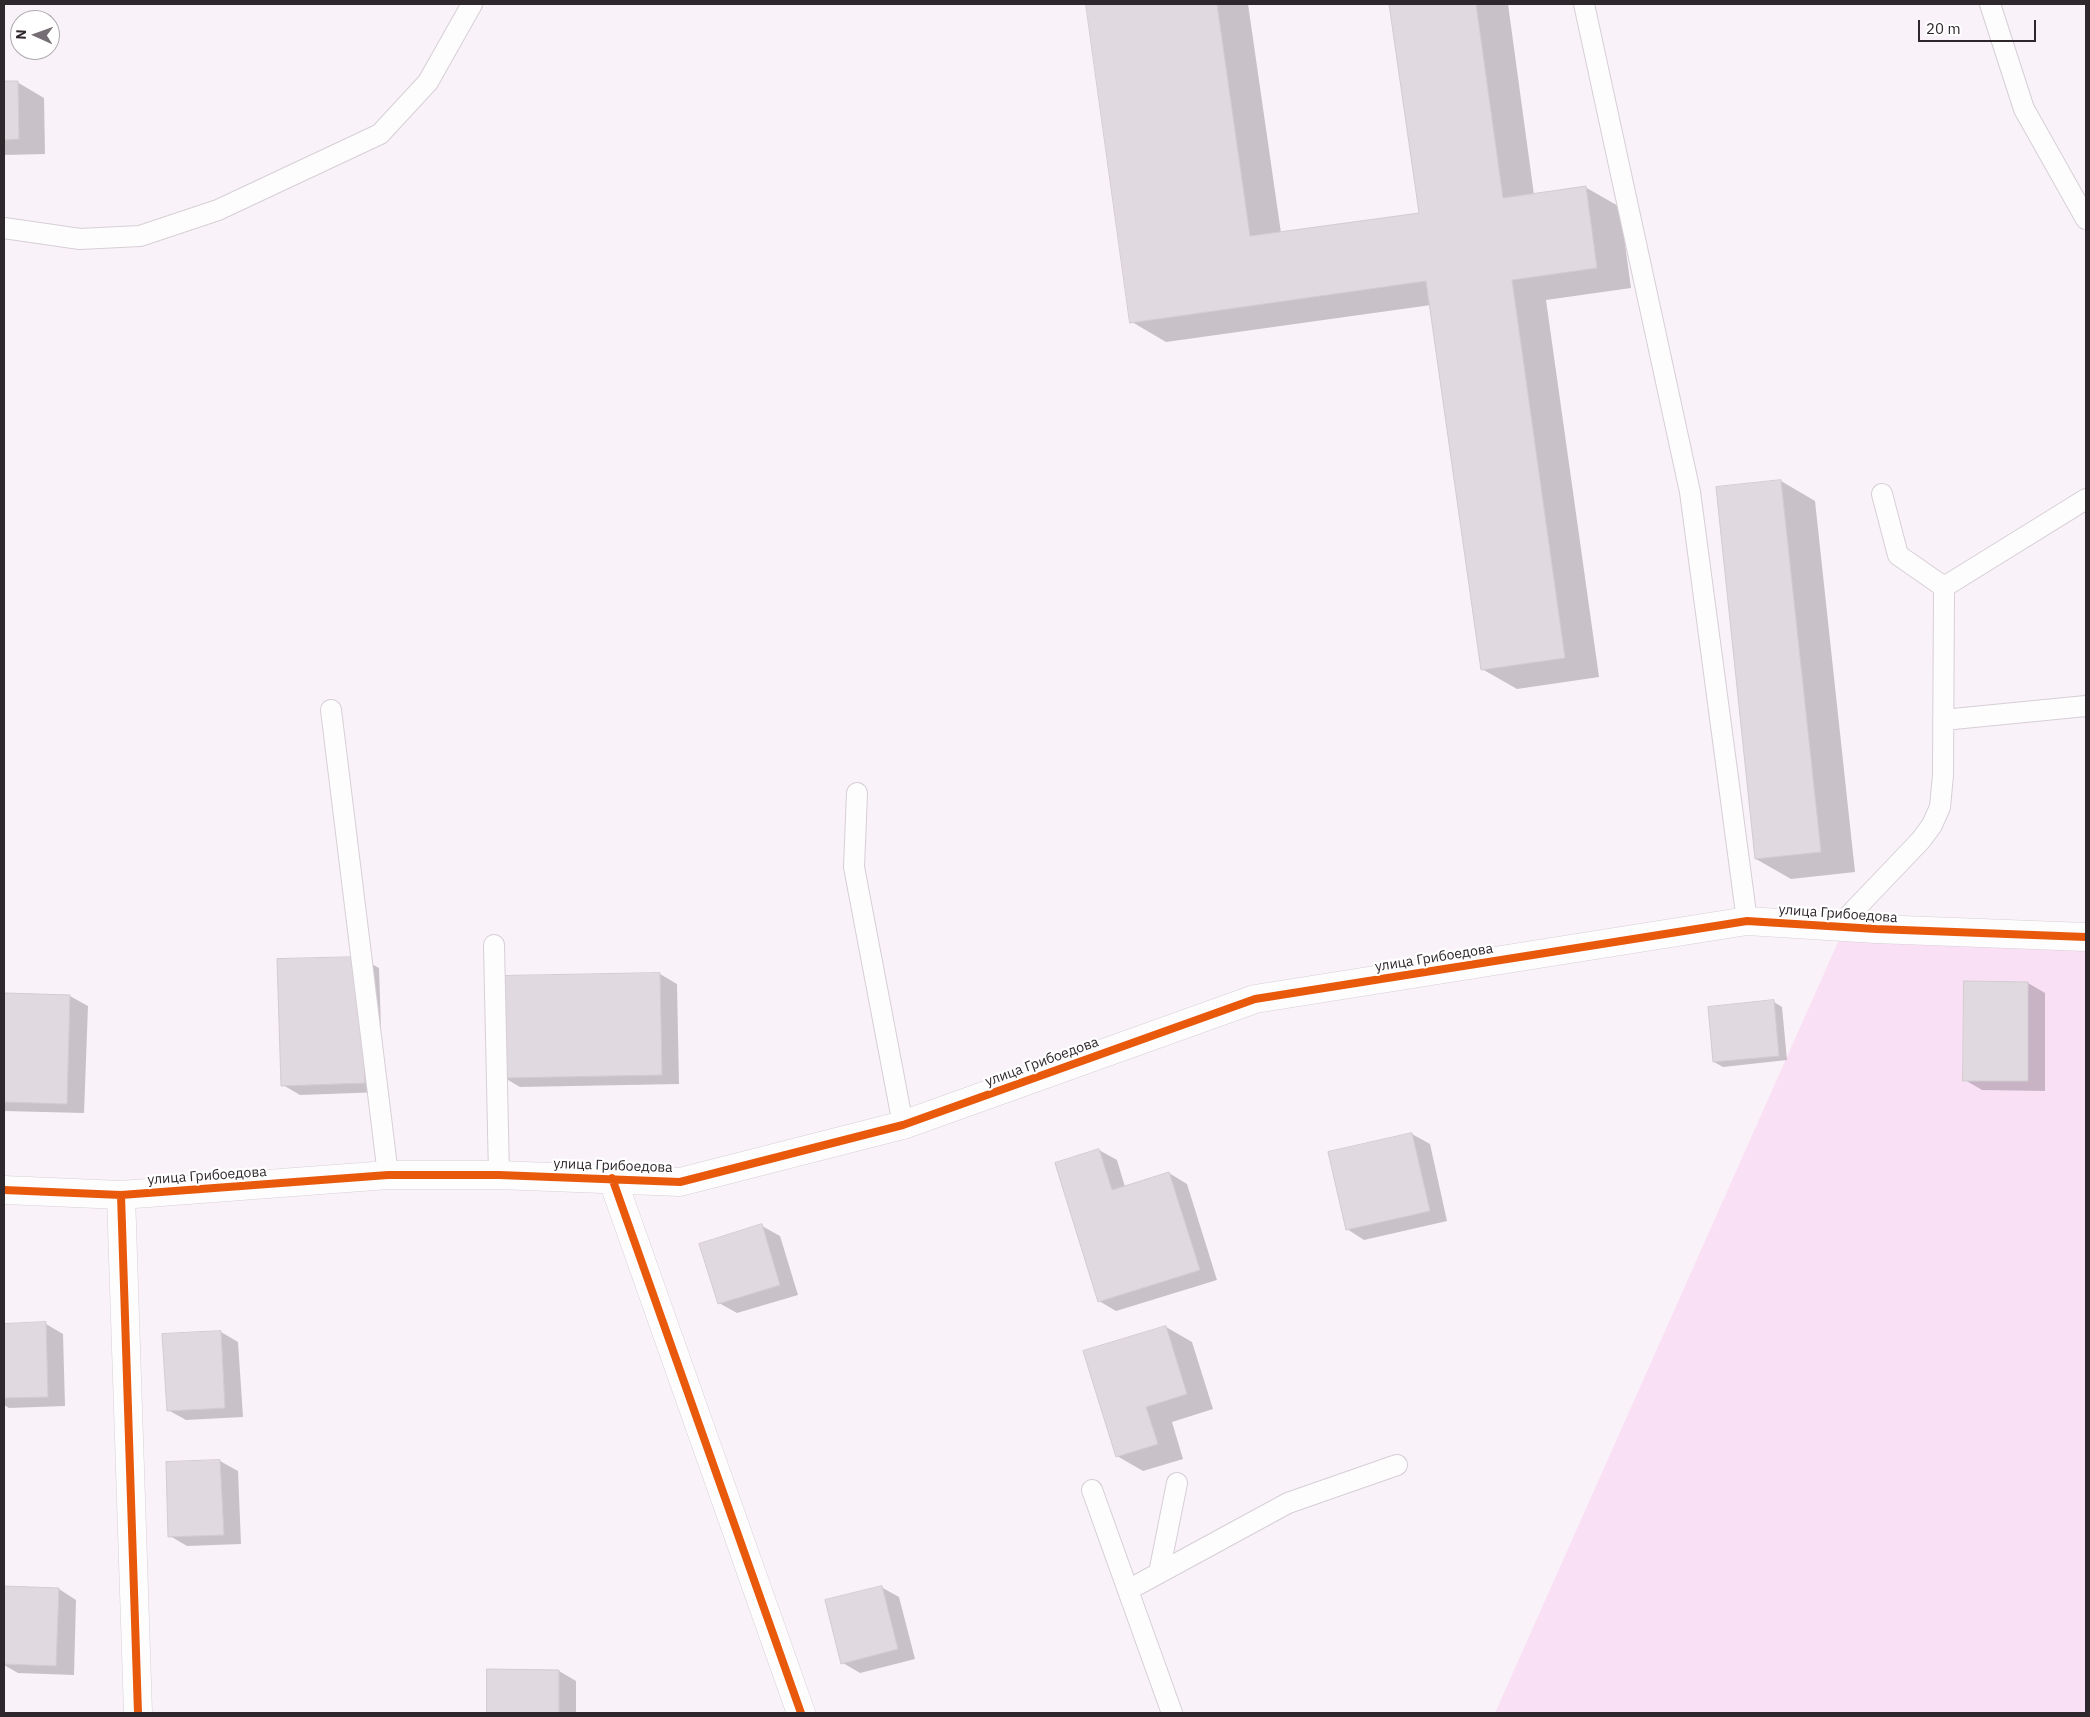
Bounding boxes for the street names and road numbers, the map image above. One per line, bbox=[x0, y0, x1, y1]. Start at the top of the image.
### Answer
street label: улица Грибоедова bbox=[1778, 901, 1898, 927]
street label: улица Грибоедова bbox=[1374, 940, 1494, 976]
street label: улица Грибоедова bbox=[983, 1034, 1101, 1090]
street label: улица Грибоедова bbox=[553, 1156, 673, 1176]
street label: улица Грибоедова bbox=[147, 1163, 267, 1189]

